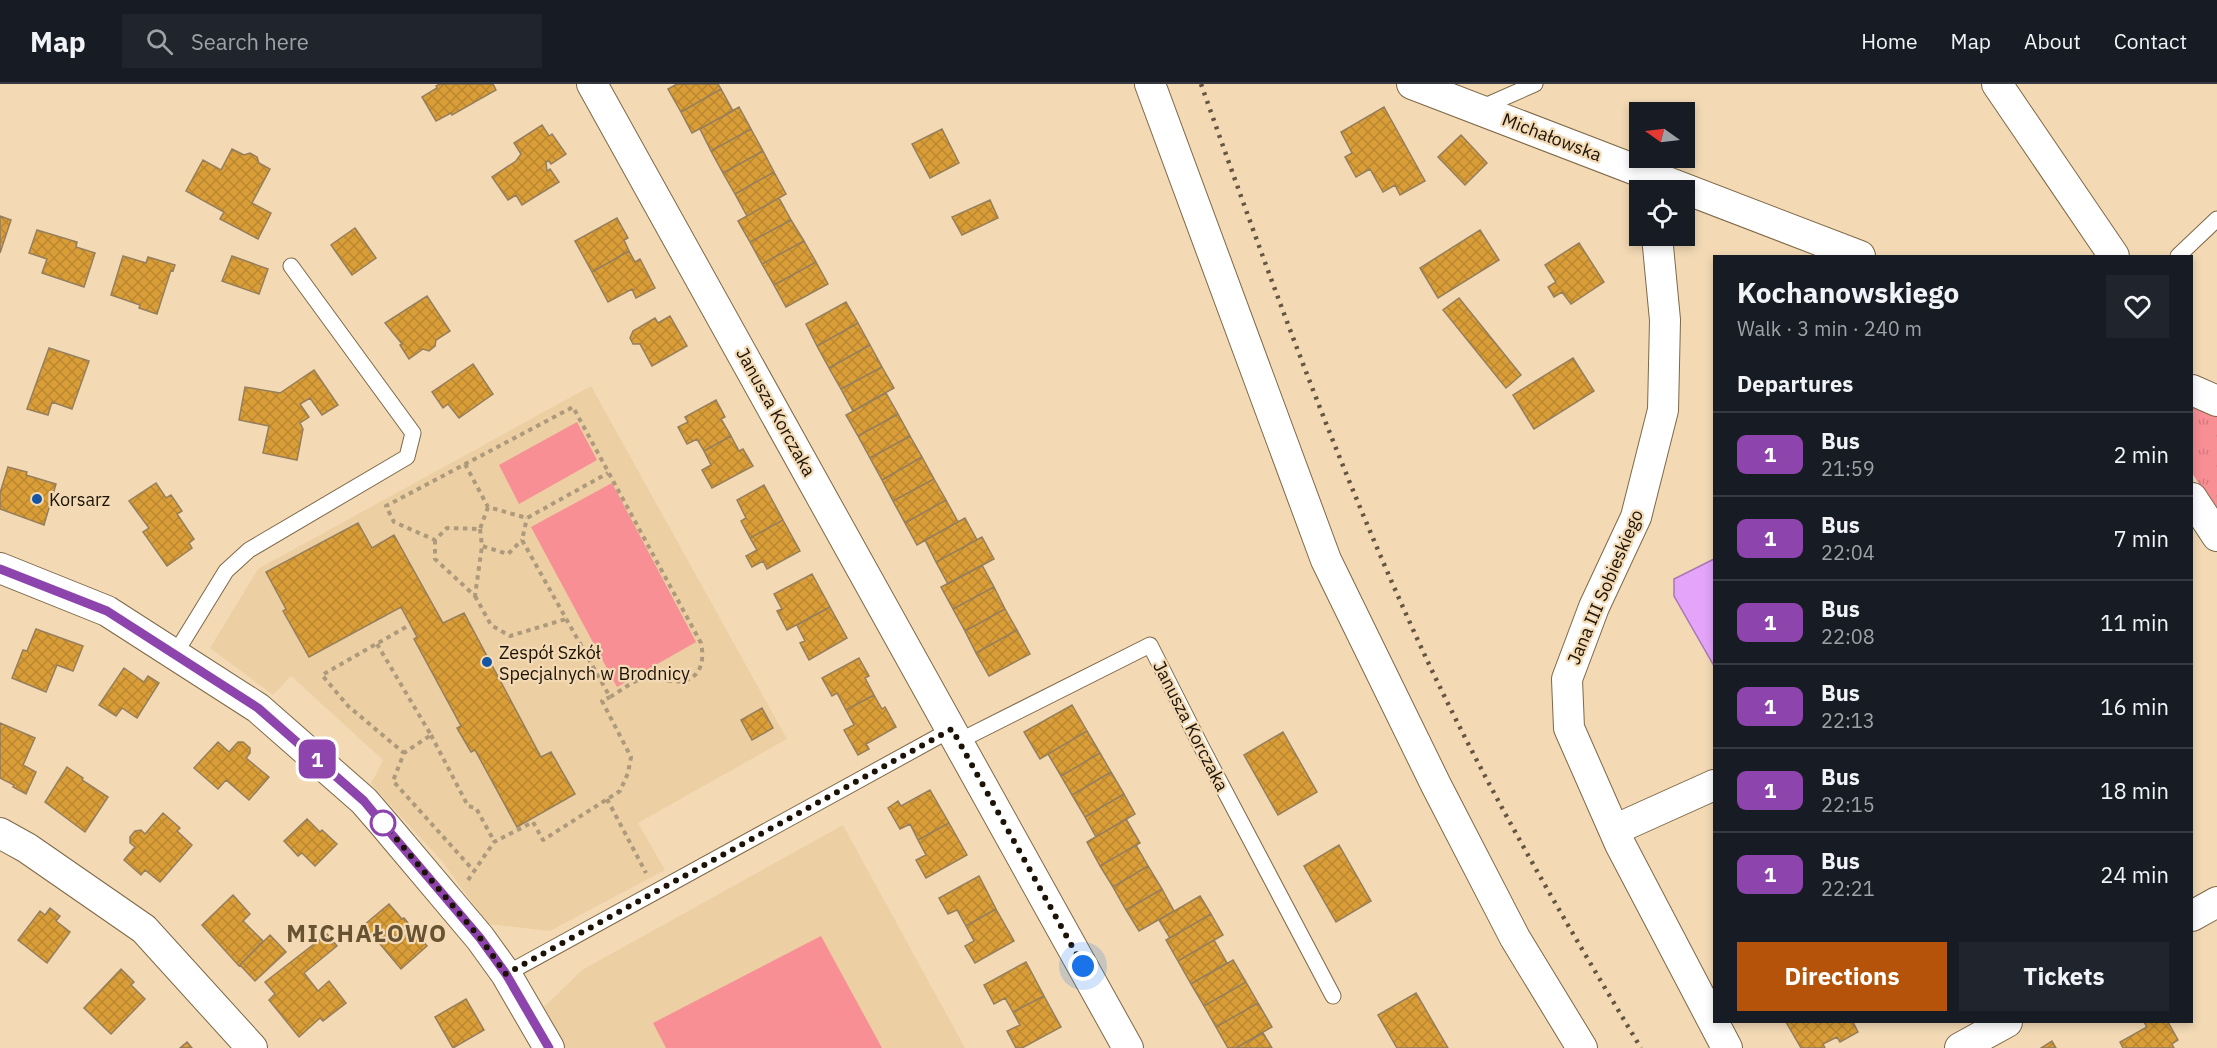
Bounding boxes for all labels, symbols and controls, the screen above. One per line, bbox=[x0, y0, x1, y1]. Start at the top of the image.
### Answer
search box bbox=[122, 14, 542, 68]
text: Map bbox=[30, 23, 86, 60]
icon: search bbox=[143, 25, 176, 58]
text: Search here bbox=[191, 27, 309, 56]
text: Home bbox=[1861, 27, 1918, 55]
text: Map bbox=[1951, 27, 1991, 55]
text: About bbox=[2024, 27, 2081, 55]
text: Contact bbox=[2114, 27, 2187, 55]
north arrow bbox=[1629, 102, 1695, 168]
map controls bbox=[1629, 102, 1695, 246]
street label: Michałowska bbox=[1499, 108, 1605, 167]
button: locate bbox=[1629, 180, 1695, 246]
text: Kochanowskiego bbox=[1737, 274, 1959, 311]
button: heart bbox=[2106, 275, 2169, 338]
text: Walk · 3 min · 240 m bbox=[1737, 315, 1922, 342]
street label: Janusza Korczaka bbox=[731, 344, 821, 481]
text: Departures bbox=[1737, 369, 1853, 398]
text: Bus bbox=[1821, 426, 1860, 455]
text: 1 bbox=[1764, 440, 1776, 468]
text: 2 min bbox=[2113, 440, 2169, 469]
text: 21:59 bbox=[1821, 455, 1875, 482]
place label: Korsarz bbox=[49, 488, 110, 511]
marker: Korsarz bbox=[30, 492, 44, 506]
street label: Jana III Sobieskiego bbox=[1562, 506, 1648, 668]
text: Bus bbox=[1821, 510, 1860, 539]
text: 1 bbox=[1764, 524, 1776, 552]
text: 7 min bbox=[2113, 524, 2169, 553]
text: 22:04 bbox=[1821, 539, 1875, 566]
text: Bus bbox=[1821, 594, 1860, 623]
text: 1 bbox=[1764, 608, 1776, 636]
text: 11 min bbox=[2100, 608, 2169, 637]
text: 22:08 bbox=[1821, 623, 1875, 650]
place label: Zespół Szkół Specjalnych w Brodnicy bbox=[499, 641, 690, 685]
marker: Zespół Szkół Specjalnych w Brodnicy bbox=[480, 655, 494, 669]
street label: Janusza Korczaka bbox=[1148, 657, 1234, 796]
text: Bus bbox=[1821, 678, 1860, 707]
text: 1 bbox=[1764, 692, 1776, 720]
text: 16 min bbox=[2100, 692, 2169, 721]
text: 22:13 bbox=[1821, 707, 1875, 734]
line badge: 1 bbox=[298, 740, 336, 778]
text: 1 bbox=[311, 745, 323, 773]
text: Bus bbox=[1821, 762, 1860, 791]
text: 1 bbox=[1764, 776, 1776, 804]
text: 18 min bbox=[2100, 776, 2169, 805]
text: 22:15 bbox=[1821, 791, 1875, 818]
unlabelled marker bbox=[370, 810, 396, 836]
text: Bus bbox=[1821, 846, 1860, 875]
text: 1 bbox=[1764, 860, 1776, 888]
text: 24 min bbox=[2100, 860, 2169, 889]
text: 22:21 bbox=[1821, 875, 1875, 902]
district label: MICHAŁOWO bbox=[286, 917, 448, 949]
button: Directions bbox=[1737, 942, 1947, 1011]
button: Tickets bbox=[1959, 942, 2169, 1011]
your location bbox=[1068, 951, 1098, 981]

